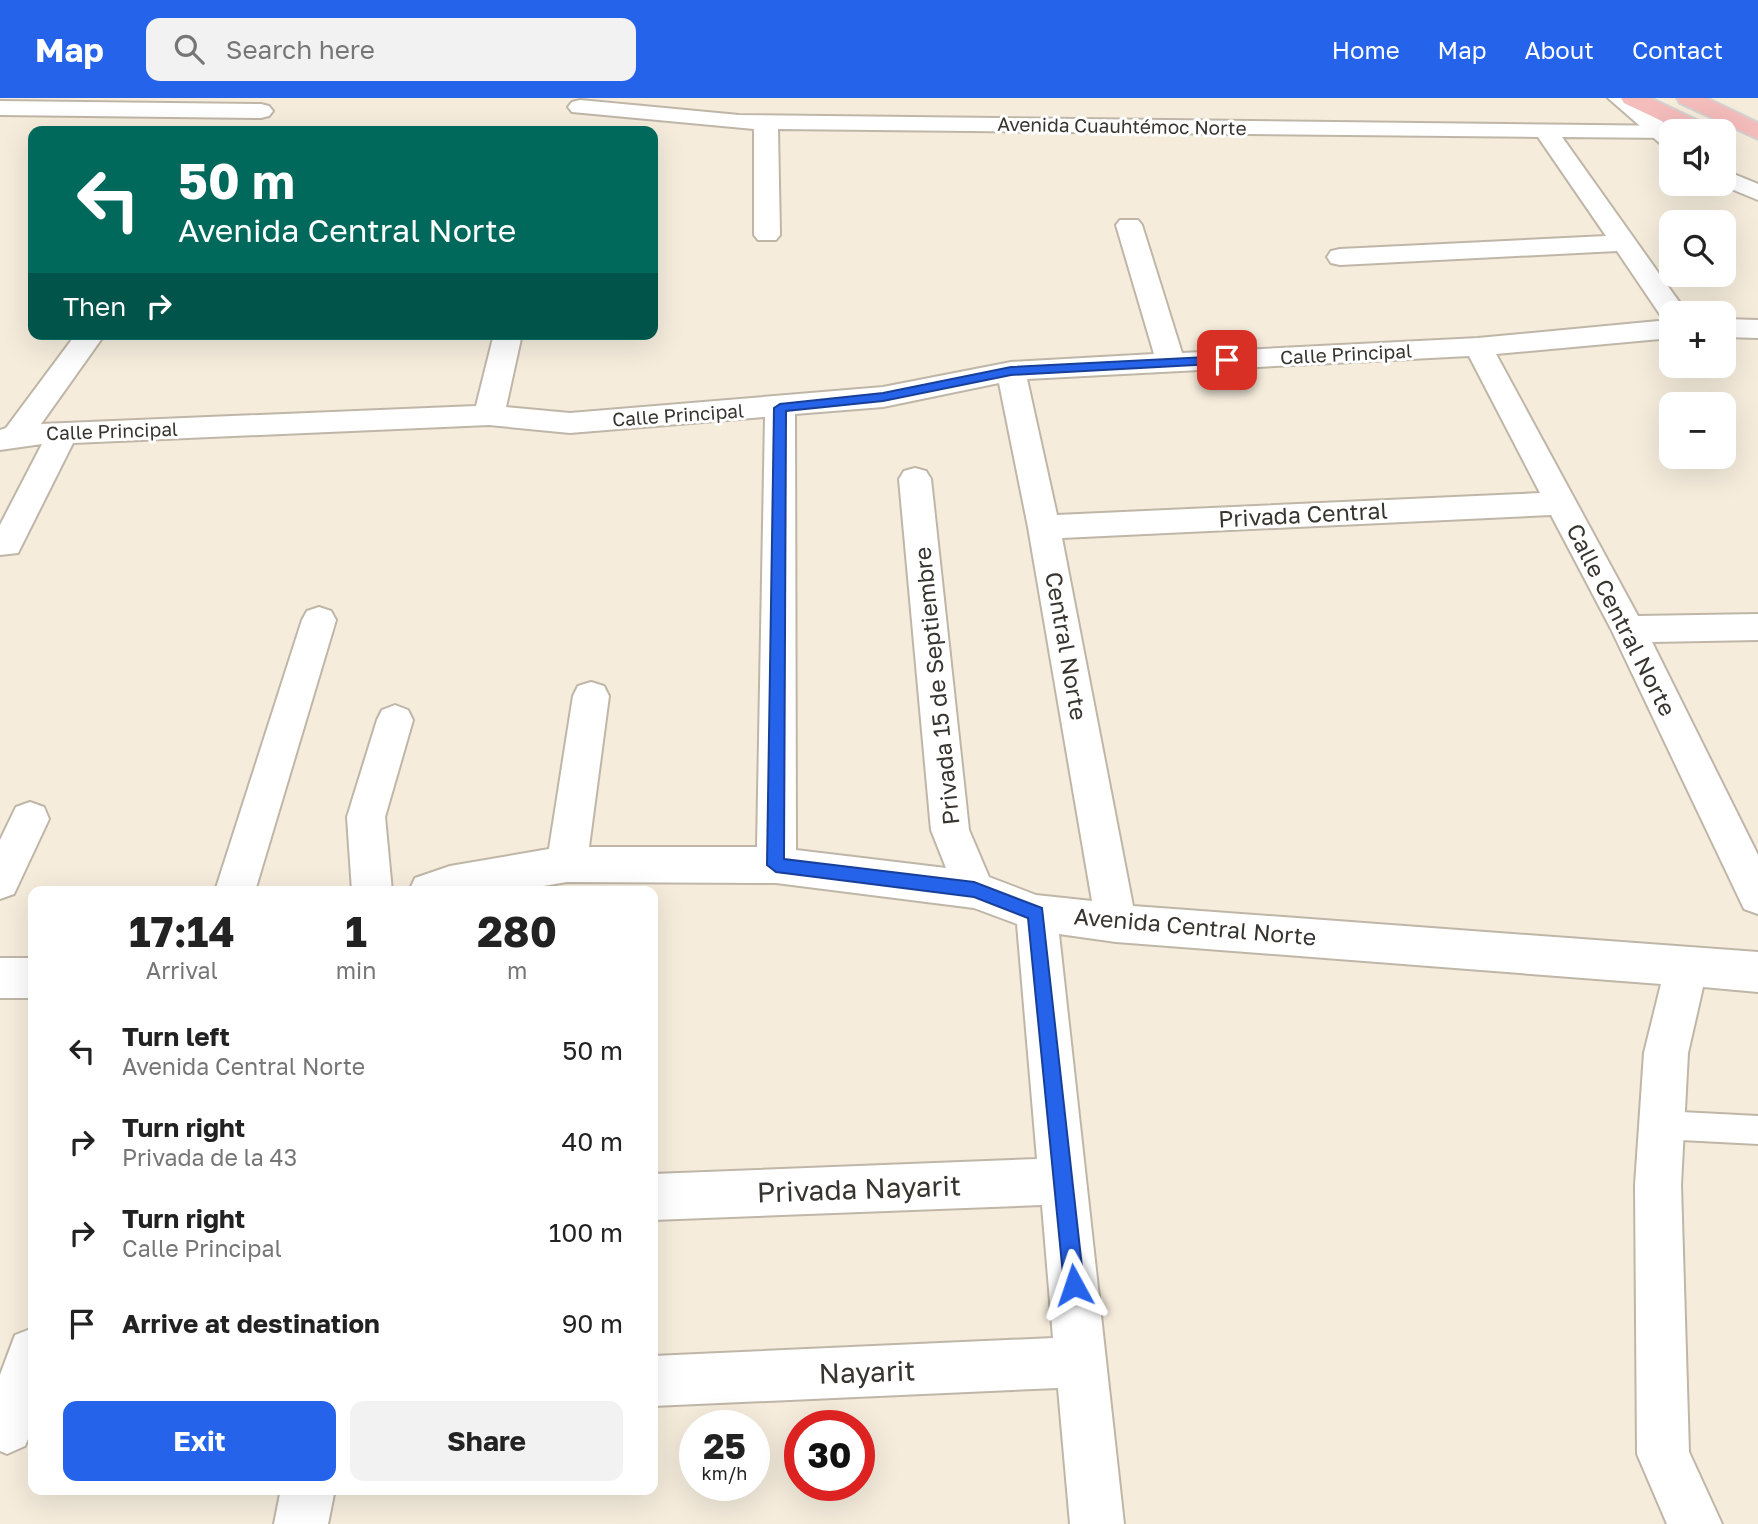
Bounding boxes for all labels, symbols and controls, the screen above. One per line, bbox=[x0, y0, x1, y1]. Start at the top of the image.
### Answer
search box bbox=[146, 18, 636, 81]
text: Map bbox=[35, 30, 104, 69]
icon: search bbox=[170, 30, 208, 68]
text: Search here bbox=[226, 34, 375, 65]
text: Home bbox=[1332, 35, 1400, 64]
text: Map bbox=[1438, 35, 1487, 64]
text: About bbox=[1525, 35, 1594, 64]
text: Contact bbox=[1632, 35, 1723, 64]
street label: Avenida Cuauhtémoc Norte bbox=[997, 112, 1247, 139]
map controls bbox=[1659, 119, 1736, 469]
button: sound bbox=[1659, 119, 1736, 196]
text: 50 m bbox=[178, 151, 295, 210]
icon: left bbox=[63, 154, 154, 245]
button: search bbox=[1659, 210, 1736, 287]
text: Avenida Central Norte bbox=[178, 211, 516, 249]
icon: right bbox=[140, 287, 178, 325]
text: Then bbox=[63, 291, 126, 322]
button: + bbox=[1659, 301, 1736, 378]
pin bbox=[1197, 330, 1257, 390]
street label: Calle Principal bbox=[1279, 339, 1412, 368]
icon: arrive bbox=[1208, 341, 1246, 379]
button: − bbox=[1659, 392, 1736, 469]
street label: Calle Principal bbox=[611, 398, 745, 431]
street label: Calle Principal bbox=[46, 417, 178, 444]
street label: Privada Central bbox=[1218, 496, 1388, 532]
street label: Calle Central Norte bbox=[1561, 519, 1683, 721]
street label: Privada 15 de Septiembre bbox=[907, 546, 965, 826]
street label: Central Norte bbox=[1040, 569, 1094, 722]
street label: Avenida Central Norte bbox=[1073, 901, 1317, 951]
text: 17:14 bbox=[129, 906, 235, 956]
text: 1 bbox=[345, 906, 367, 956]
text: 280 bbox=[477, 906, 557, 956]
text: Arrival bbox=[146, 956, 218, 984]
text: min bbox=[336, 956, 376, 984]
text: m bbox=[507, 956, 527, 984]
text: Turn left bbox=[122, 1021, 230, 1052]
icon: left bbox=[63, 1032, 101, 1070]
text: 50 m bbox=[562, 1035, 623, 1066]
text: Avenida Central Norte bbox=[122, 1052, 365, 1080]
text: Turn right bbox=[122, 1112, 245, 1143]
icon: right bbox=[63, 1123, 101, 1161]
text: 40 m bbox=[562, 1126, 623, 1157]
text: Privada de la 43 bbox=[122, 1143, 297, 1171]
street label: Privada Nayarit bbox=[756, 1168, 962, 1209]
text: Turn right bbox=[122, 1203, 245, 1234]
icon: right bbox=[63, 1214, 101, 1252]
text: 100 m bbox=[549, 1217, 623, 1248]
text: Calle Principal bbox=[122, 1234, 282, 1262]
position arrow bbox=[1037, 1248, 1111, 1322]
icon: arrive bbox=[63, 1305, 101, 1343]
text: Arrive at destination bbox=[122, 1308, 380, 1339]
text: 90 m bbox=[562, 1308, 623, 1339]
street label: Nayarit bbox=[818, 1353, 916, 1390]
button: Exit bbox=[63, 1401, 336, 1481]
button: Share bbox=[350, 1401, 623, 1481]
speed limit sign: 30 bbox=[784, 1410, 875, 1501]
text: 25 bbox=[703, 1425, 746, 1467]
text: km/h bbox=[702, 1462, 747, 1484]

